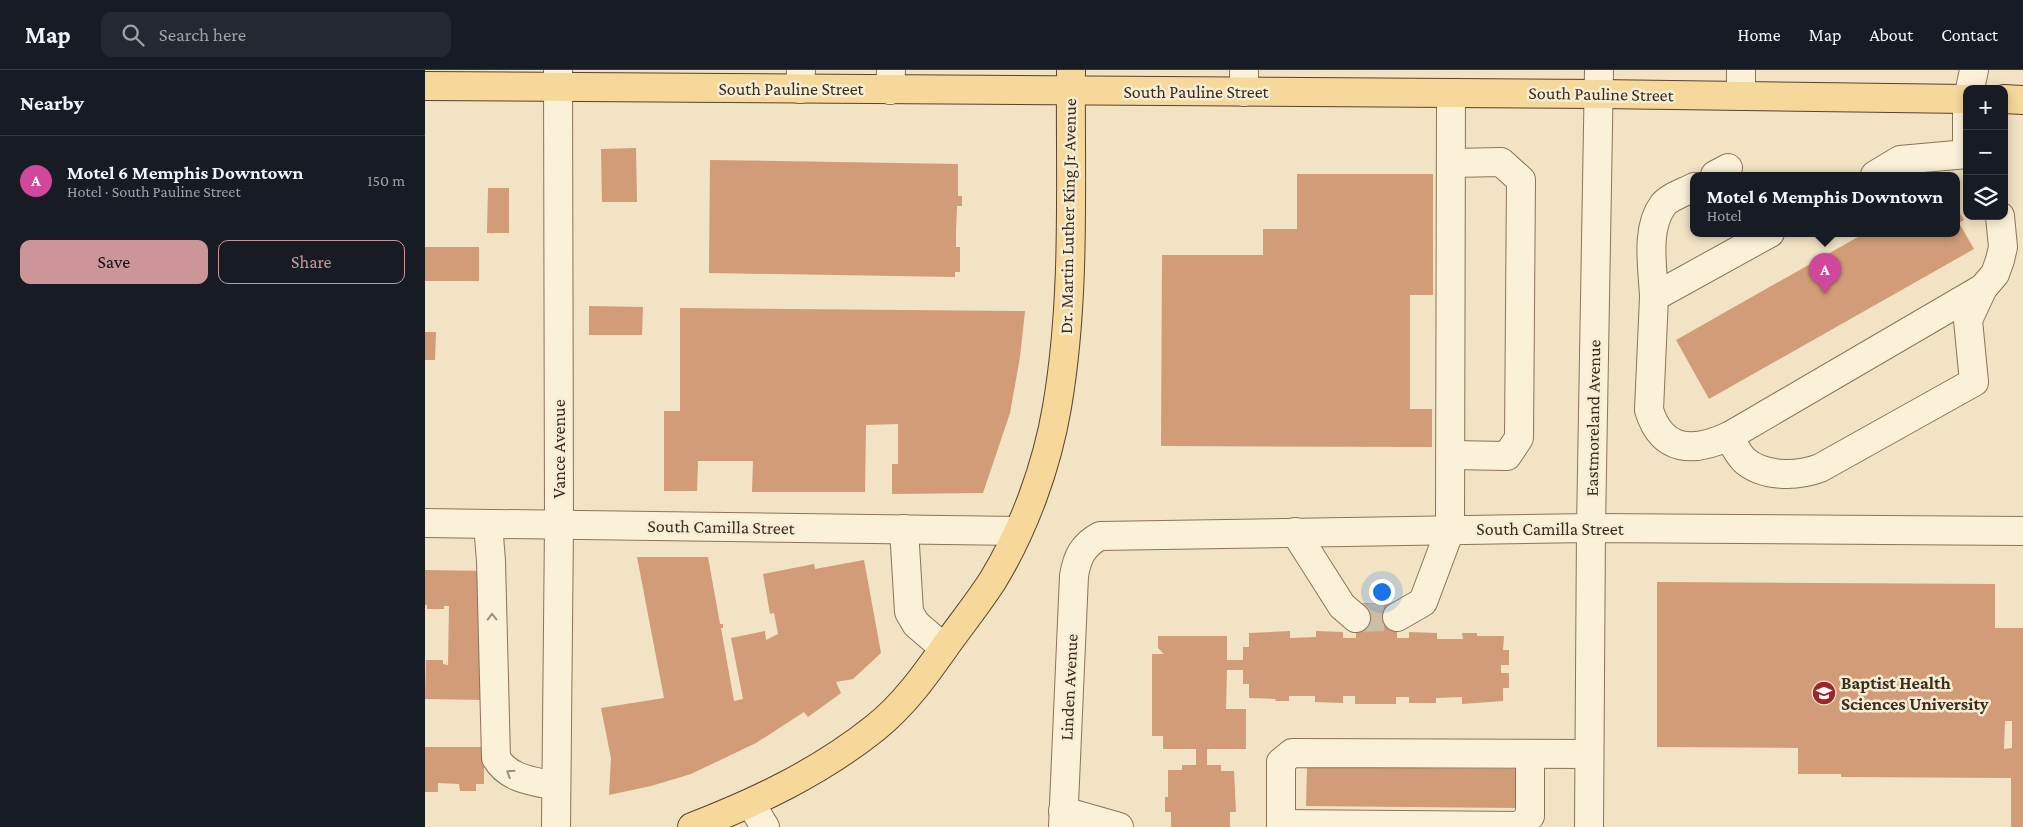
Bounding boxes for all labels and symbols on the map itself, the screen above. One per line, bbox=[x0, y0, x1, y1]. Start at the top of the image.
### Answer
street label: South Pauline Street bbox=[718, 79, 865, 99]
street label: South Pauline Street bbox=[1123, 82, 1270, 102]
street label: South Pauline Street bbox=[1528, 83, 1675, 105]
street label: Dr. Martin Luther King Jr Avenue bbox=[1056, 98, 1080, 334]
pin: A bbox=[1809, 253, 1841, 294]
street label: Eastmoreland Avenue bbox=[1582, 339, 1604, 497]
street label: Vance Avenue bbox=[549, 399, 569, 499]
street label: South Camilla Street bbox=[647, 516, 796, 538]
street label: South Camilla Street bbox=[1476, 519, 1625, 539]
your location bbox=[1369, 579, 1395, 605]
one-way arrow bbox=[487, 612, 497, 620]
street label: Linden Avenue bbox=[1056, 633, 1082, 741]
place label: Baptist Health Sciences University bbox=[1841, 673, 1989, 714]
school or university icon: Baptist Health Sciences University bbox=[1811, 680, 1837, 706]
one-way arrow bbox=[506, 769, 515, 779]

